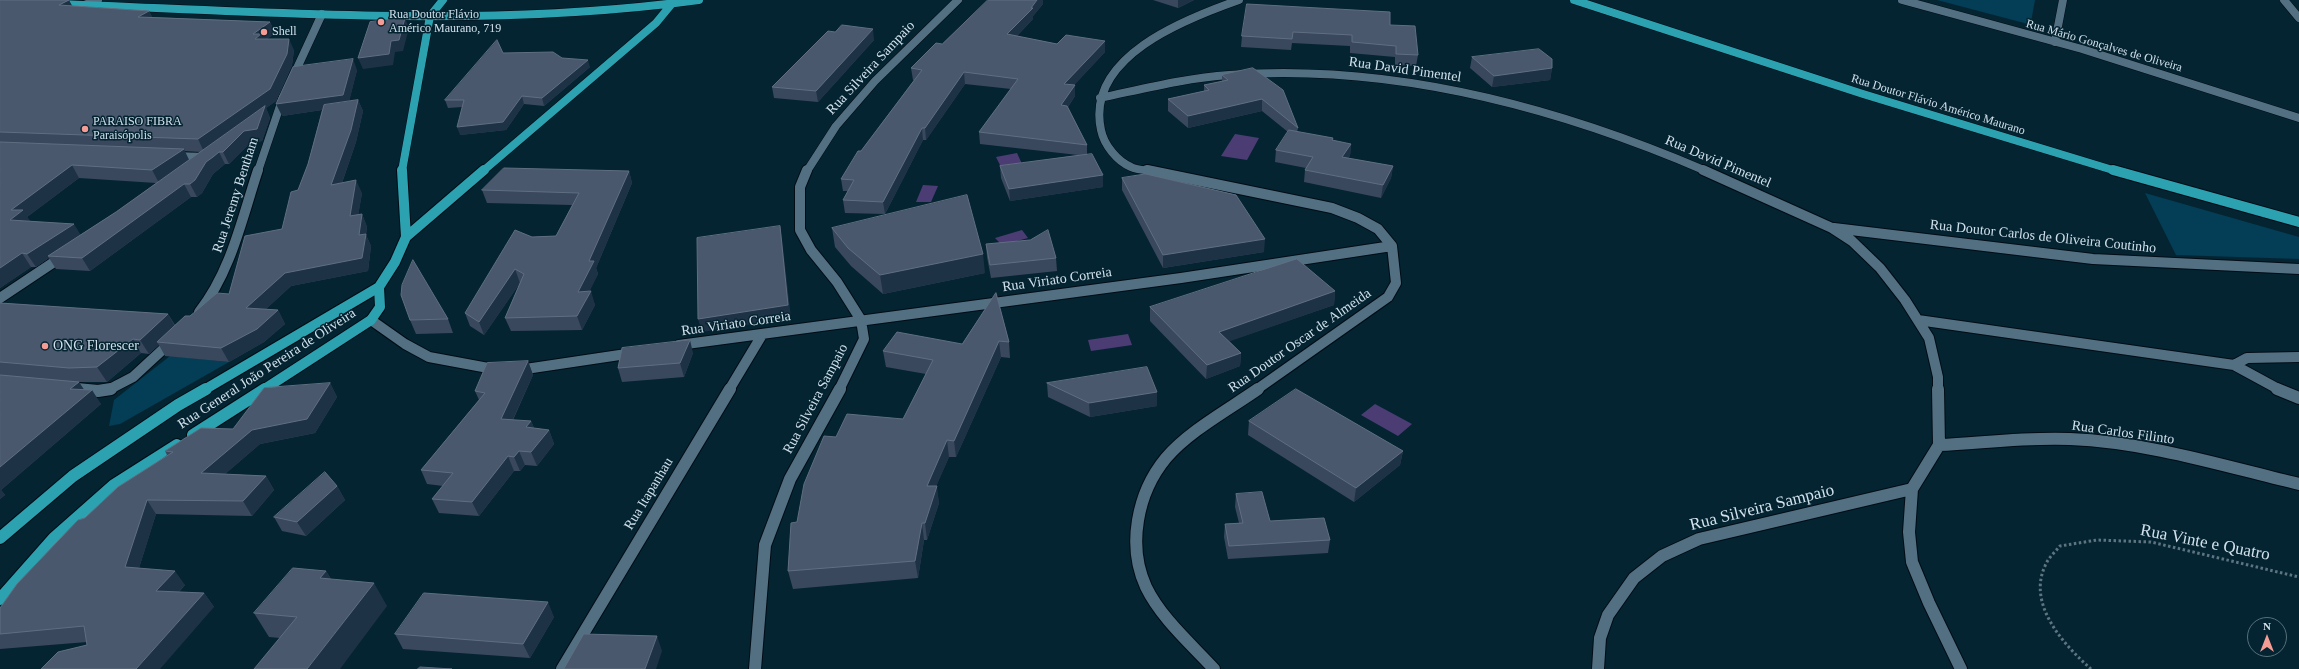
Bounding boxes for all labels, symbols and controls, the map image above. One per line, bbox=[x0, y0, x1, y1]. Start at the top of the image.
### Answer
place label: Rua Doutor Flávio Américo Maurano, 719 bbox=[389, 8, 501, 36]
marker: Rua Doutor Flávio Américo Maurano, 719 bbox=[376, 17, 386, 27]
street label: Rua Mário Gonçalves de Oliveira bbox=[2024, 17, 2184, 75]
street label: Rua Silveira Sampaio bbox=[823, 18, 919, 118]
place label: Shell bbox=[272, 25, 297, 39]
marker: Shell bbox=[259, 27, 269, 37]
street label: Rua David Pimentel bbox=[1348, 54, 1462, 86]
street label: Rua Doutor Flávio Américo Maurano bbox=[1849, 72, 2027, 138]
place label: PARAISO FIBRA Paraisópolis bbox=[93, 115, 182, 143]
marker: PARAISO FIBRA Paraisópolis bbox=[80, 124, 90, 134]
street label: Rua David Pimentel bbox=[1662, 132, 1774, 192]
street label: Rua Jeremy Bentham bbox=[209, 135, 263, 255]
street label: Rua Doutor Carlos de Oliveira Coutinho bbox=[1929, 217, 2157, 257]
street label: Rua Viriato Correia bbox=[1001, 264, 1113, 296]
street label: Rua Doutor Oscar de Almeida bbox=[1225, 285, 1375, 397]
street label: Rua General João Pereira de Oliveira bbox=[175, 305, 359, 433]
street label: Rua Viriato Correia bbox=[680, 308, 792, 340]
place label: ONG Florescer bbox=[53, 338, 139, 354]
marker: ONG Florescer bbox=[40, 341, 50, 351]
street label: Rua Silveira Sampaio bbox=[780, 341, 852, 457]
street label: Rua Carlos Filinto bbox=[2071, 417, 2175, 449]
street label: Rua Itapanhau bbox=[621, 455, 677, 533]
street label: Rua Silveira Sampaio bbox=[1688, 480, 1836, 536]
street label: Rua Vinte e Quatro bbox=[2138, 520, 2272, 566]
north arrow bbox=[2247, 617, 2287, 657]
text: N bbox=[2263, 620, 2271, 632]

